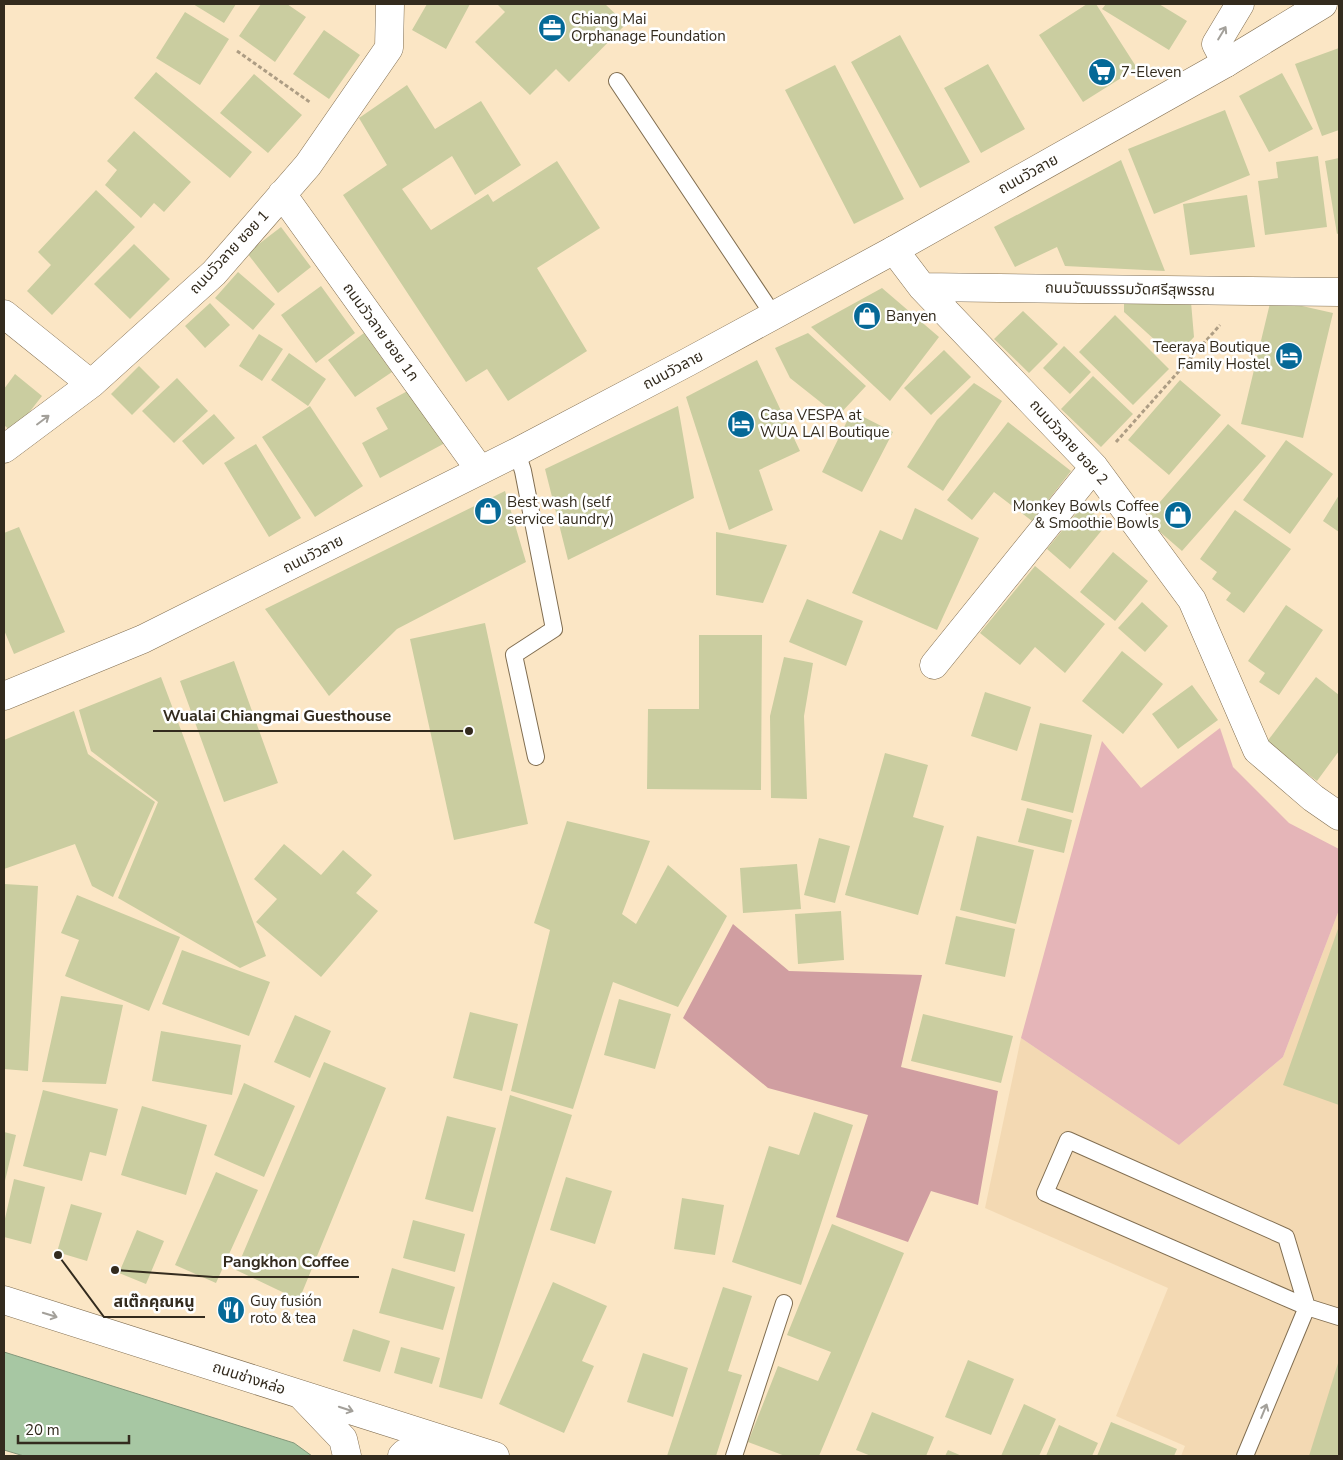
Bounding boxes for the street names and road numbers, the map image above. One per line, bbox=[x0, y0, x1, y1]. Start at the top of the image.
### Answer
street label: ถนนวัวลาย bbox=[994, 149, 1062, 199]
street label: ถนนวัวลาย ซอย 1 bbox=[185, 206, 273, 298]
street label: ถนนวัฒนธรรมวัดศรีสุพรรณ bbox=[1045, 278, 1215, 300]
street label: ถนนวัวลาย ซอย 1ก bbox=[338, 279, 424, 385]
street label: ถนนวัวลาย bbox=[639, 346, 707, 394]
street label: ถนนวัวลาย ซอย 2 bbox=[1025, 395, 1113, 489]
street label: ถนนวัวลาย bbox=[279, 530, 347, 578]
street label: ถนนช่างหล่อ bbox=[210, 1357, 288, 1399]

